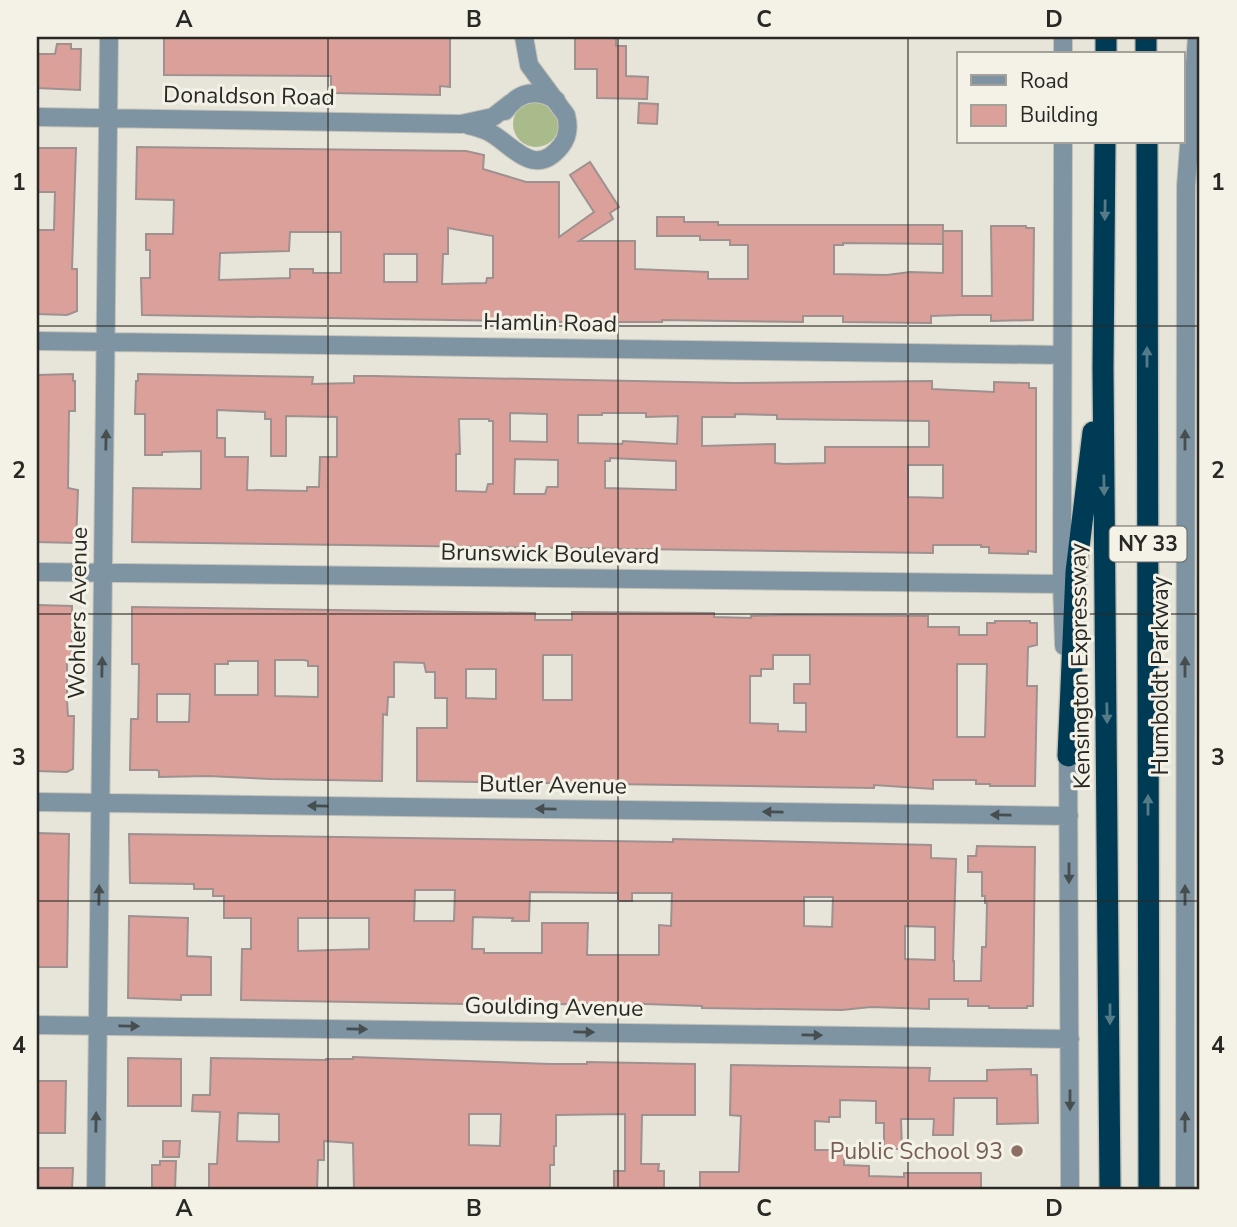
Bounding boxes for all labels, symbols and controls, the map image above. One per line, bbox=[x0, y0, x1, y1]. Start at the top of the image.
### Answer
text: A bbox=[175, 4, 193, 35]
text: B bbox=[466, 4, 482, 35]
text: C bbox=[756, 4, 772, 35]
text: D bbox=[1045, 4, 1063, 35]
legend bbox=[957, 52, 1184, 144]
text: Road bbox=[1020, 67, 1069, 95]
street label: Donaldson Road bbox=[163, 79, 335, 113]
text: Building bbox=[1020, 101, 1098, 129]
text: 1 bbox=[12, 167, 26, 198]
text: 1 bbox=[1211, 167, 1225, 198]
one-way arrow bbox=[1099, 199, 1110, 221]
street label: Hamlin Road bbox=[483, 306, 617, 340]
one-way arrow bbox=[1141, 345, 1153, 367]
one-way arrow bbox=[100, 428, 111, 450]
one-way arrow bbox=[1179, 428, 1191, 450]
text: 2 bbox=[12, 455, 26, 486]
text: 2 bbox=[1211, 455, 1225, 486]
one-way arrow bbox=[1098, 475, 1110, 497]
road number: NY 33 bbox=[1110, 526, 1186, 562]
street label: Wohlers Avenue bbox=[61, 527, 95, 699]
street label: Brunswick Boulevard bbox=[440, 537, 660, 571]
street label: Kensington Expressway bbox=[1062, 542, 1098, 789]
street label: Humboldt Parkway bbox=[1145, 576, 1176, 775]
one-way arrow bbox=[96, 656, 108, 678]
one-way arrow bbox=[1179, 656, 1191, 678]
one-way arrow bbox=[1101, 702, 1113, 724]
text: 3 bbox=[12, 742, 26, 773]
text: 3 bbox=[1211, 742, 1225, 773]
street label: Butler Avenue bbox=[479, 768, 627, 802]
one-way arrow bbox=[1142, 793, 1154, 815]
one-way arrow bbox=[307, 801, 329, 812]
one-way arrow bbox=[535, 803, 557, 815]
one-way arrow bbox=[762, 806, 784, 818]
one-way arrow bbox=[990, 809, 1012, 821]
one-way arrow bbox=[1063, 862, 1075, 884]
one-way arrow bbox=[93, 883, 105, 905]
one-way arrow bbox=[1179, 883, 1191, 905]
street label: Goulding Avenue bbox=[464, 990, 644, 1024]
one-way arrow bbox=[1104, 1003, 1116, 1025]
one-way arrow bbox=[119, 1020, 141, 1031]
one-way arrow bbox=[346, 1023, 368, 1035]
one-way arrow bbox=[574, 1027, 596, 1038]
text: 4 bbox=[12, 1030, 26, 1061]
one-way arrow bbox=[801, 1030, 823, 1041]
text: 4 bbox=[1211, 1030, 1225, 1061]
one-way arrow bbox=[1064, 1090, 1076, 1112]
one-way arrow bbox=[91, 1111, 102, 1133]
one-way arrow bbox=[1180, 1111, 1191, 1133]
place label: Public School 93 bbox=[830, 1136, 1003, 1167]
marker: Public School 93 bbox=[1009, 1143, 1025, 1159]
text: A bbox=[175, 1193, 193, 1224]
text: B bbox=[466, 1193, 482, 1224]
text: C bbox=[756, 1193, 772, 1224]
text: D bbox=[1045, 1193, 1063, 1224]

